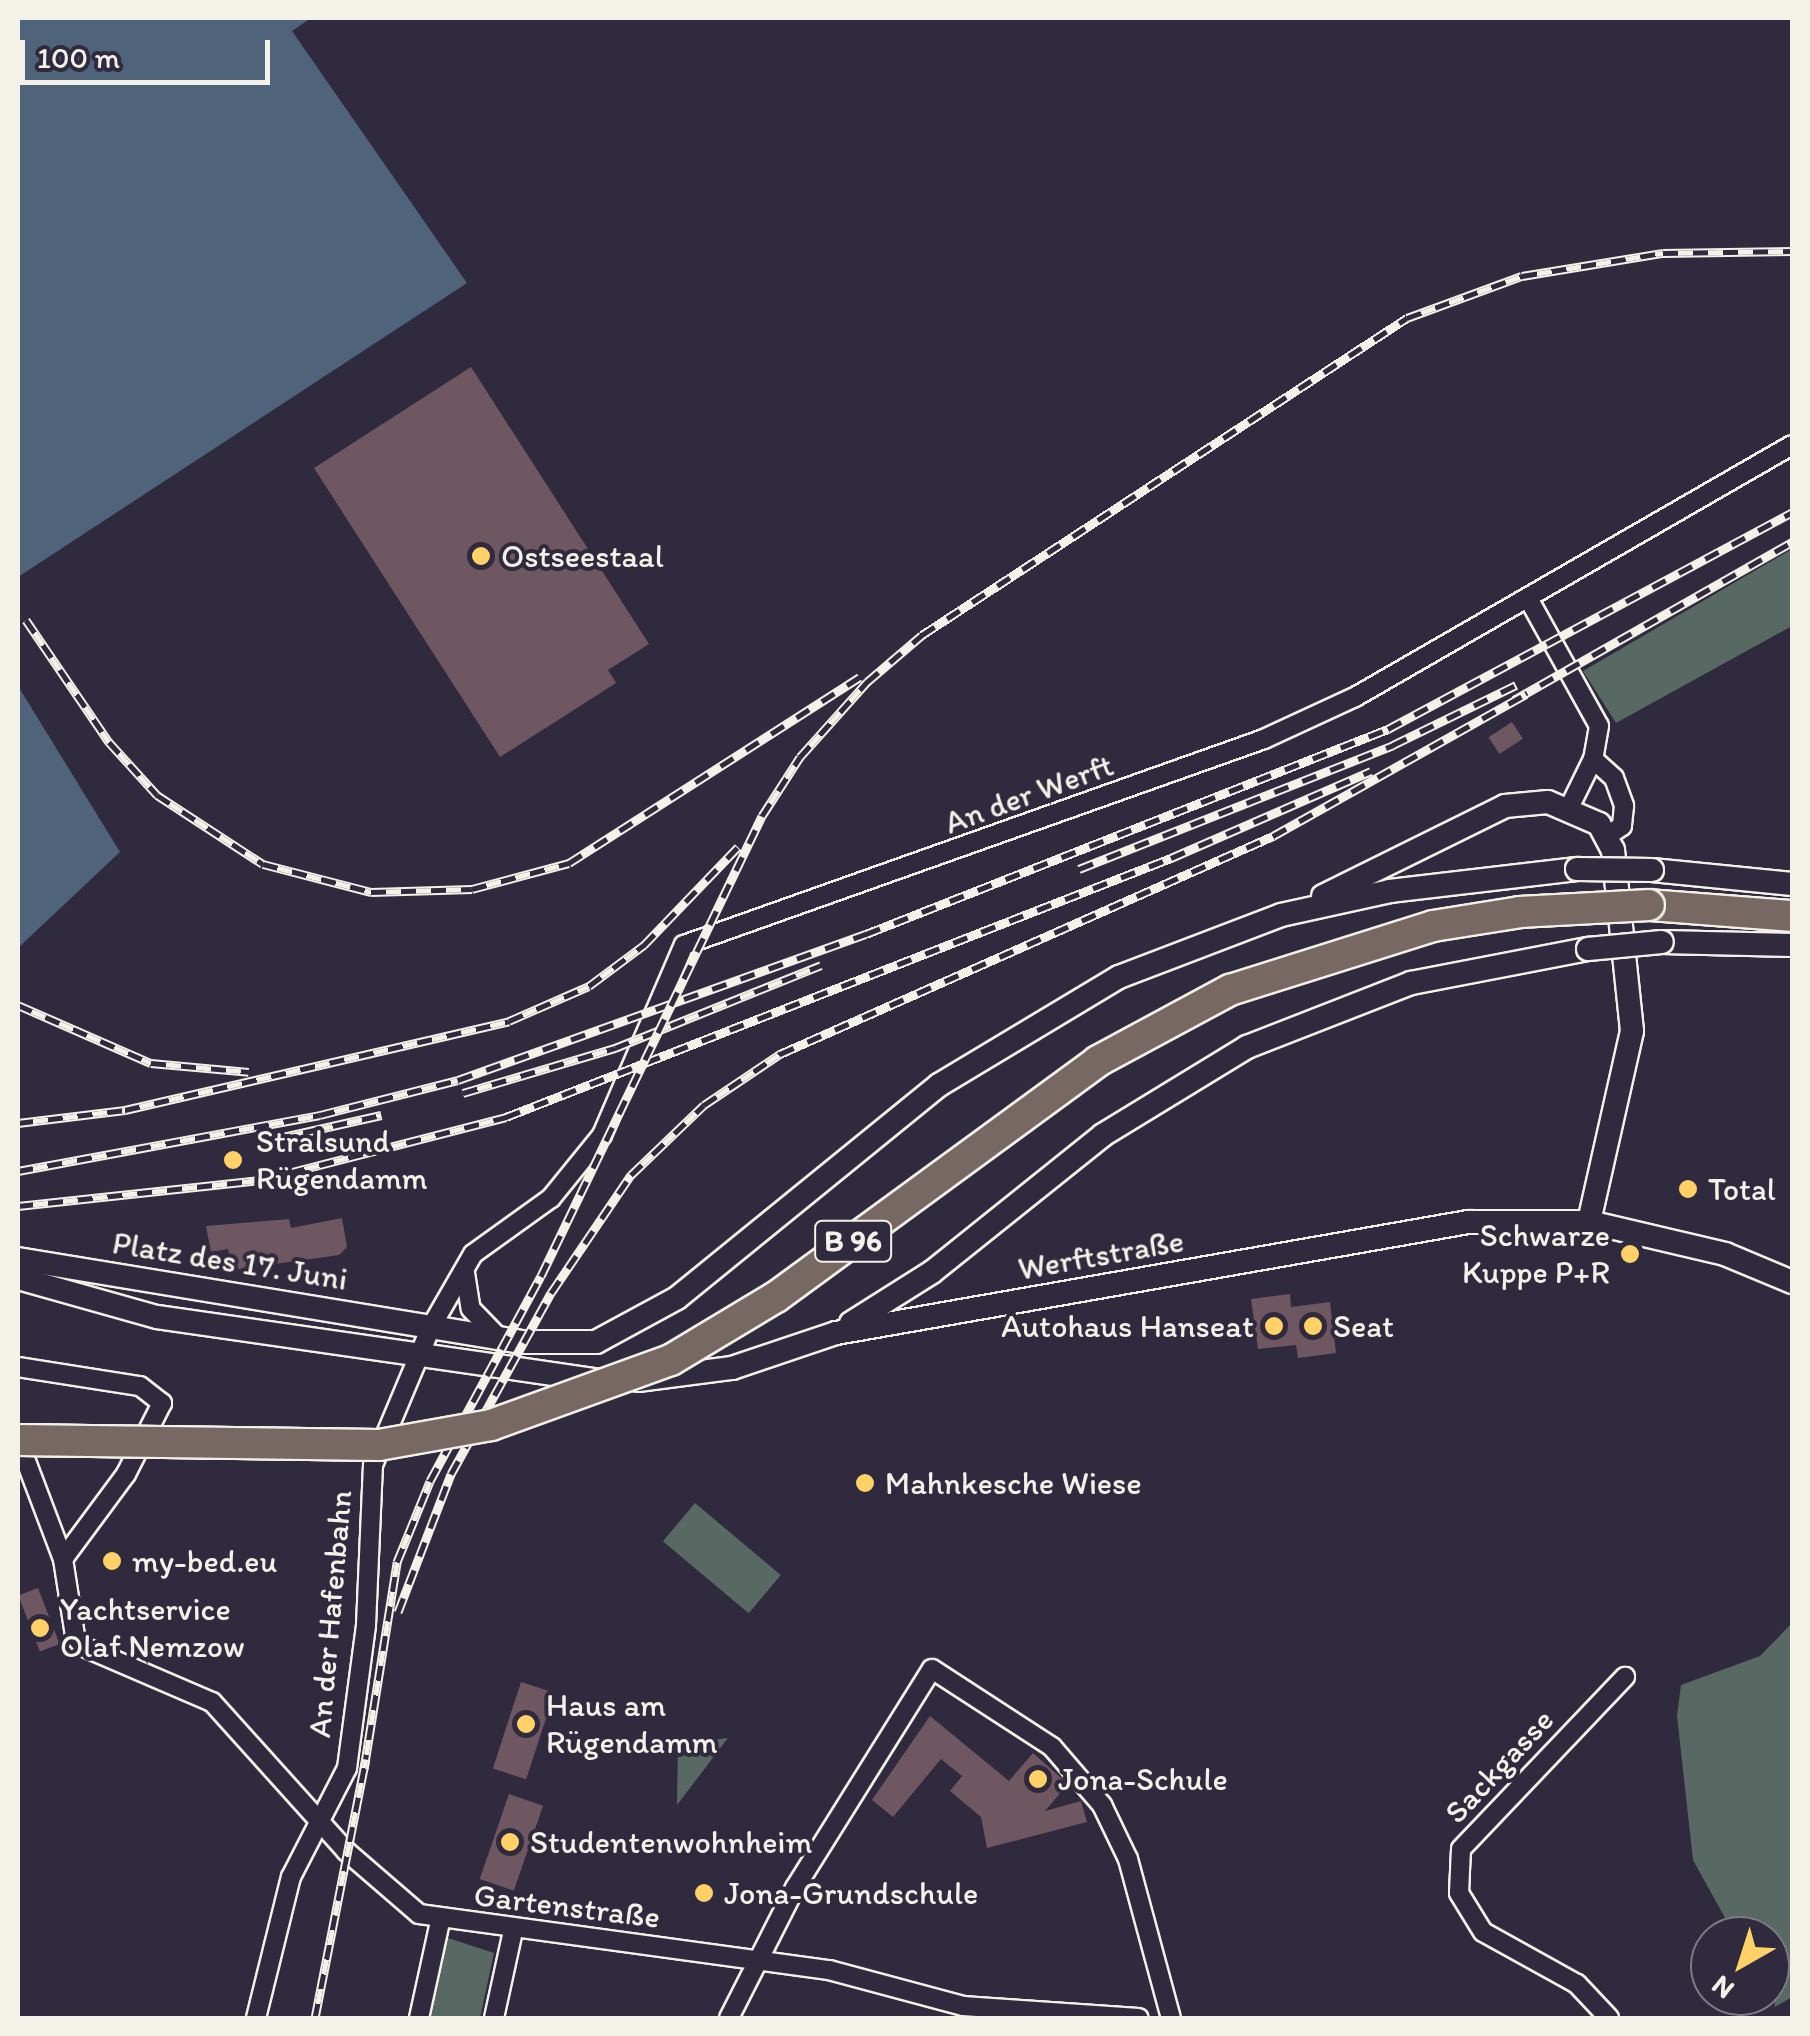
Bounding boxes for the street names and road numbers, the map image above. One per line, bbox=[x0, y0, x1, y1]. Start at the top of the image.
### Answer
street label: An der Werft bbox=[940, 746, 1118, 842]
road number: B 96 bbox=[813, 1216, 893, 1266]
street label: Werftstraße bbox=[1015, 1222, 1187, 1288]
street label: Platz des 17. Juni bbox=[110, 1223, 350, 1299]
street label: An der Hafenbahn bbox=[300, 1489, 360, 1739]
street label: Sackgasse bbox=[1437, 1701, 1561, 1831]
street label: Gartenstraße bbox=[472, 1876, 662, 1936]

